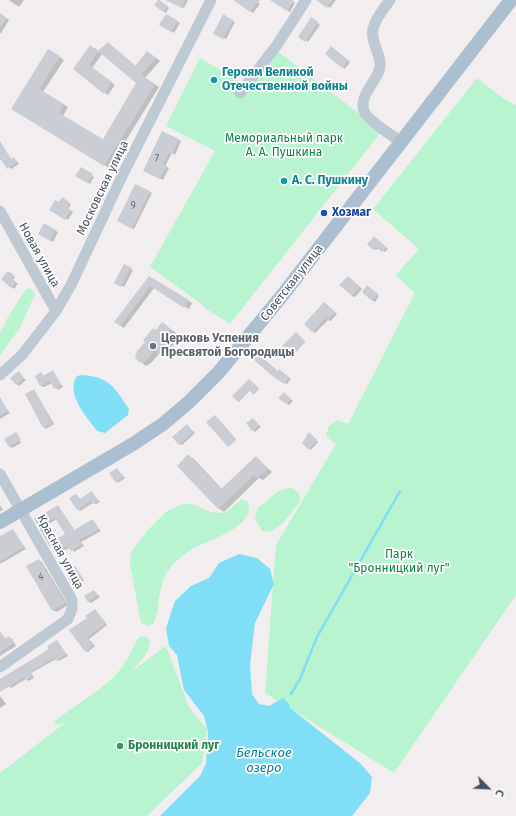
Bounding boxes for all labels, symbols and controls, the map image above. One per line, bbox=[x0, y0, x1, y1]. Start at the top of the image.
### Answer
place label: Героям Великой Отечественной войны bbox=[222, 66, 348, 94]
marker: Героям Великой Отечественной войны bbox=[209, 75, 219, 85]
park label: Мемориальный парк А. А. Пушкина bbox=[225, 132, 343, 160]
street label: Московская улица bbox=[74, 138, 132, 238]
house number: 7 bbox=[155, 153, 159, 165]
place label: А. С. Пушкину bbox=[292, 174, 368, 188]
marker: А. С. Пушкину bbox=[279, 176, 289, 186]
house number: 9 bbox=[130, 200, 136, 212]
place label: Хозмаг bbox=[332, 206, 371, 220]
marker: Хозмаг bbox=[319, 208, 329, 218]
street label: Новая улица bbox=[15, 220, 63, 290]
street label: Советская улица bbox=[258, 242, 326, 324]
place label: Церковь Успения Пресвятой Богородицы bbox=[161, 332, 294, 360]
marker: Церковь Успения Пресвятой Богородицы bbox=[148, 341, 158, 351]
street label: Красная улица bbox=[34, 512, 86, 592]
park label: Парк "Бронницкий луг" bbox=[349, 548, 449, 576]
house number: 4 bbox=[38, 571, 44, 583]
place label: Бронницкий луг bbox=[128, 739, 219, 753]
marker: Бронницкий луг bbox=[115, 741, 125, 751]
water label: Бельское озеро bbox=[236, 745, 292, 776]
north arrow bbox=[468, 768, 508, 808]
text: С bbox=[492, 788, 507, 799]

